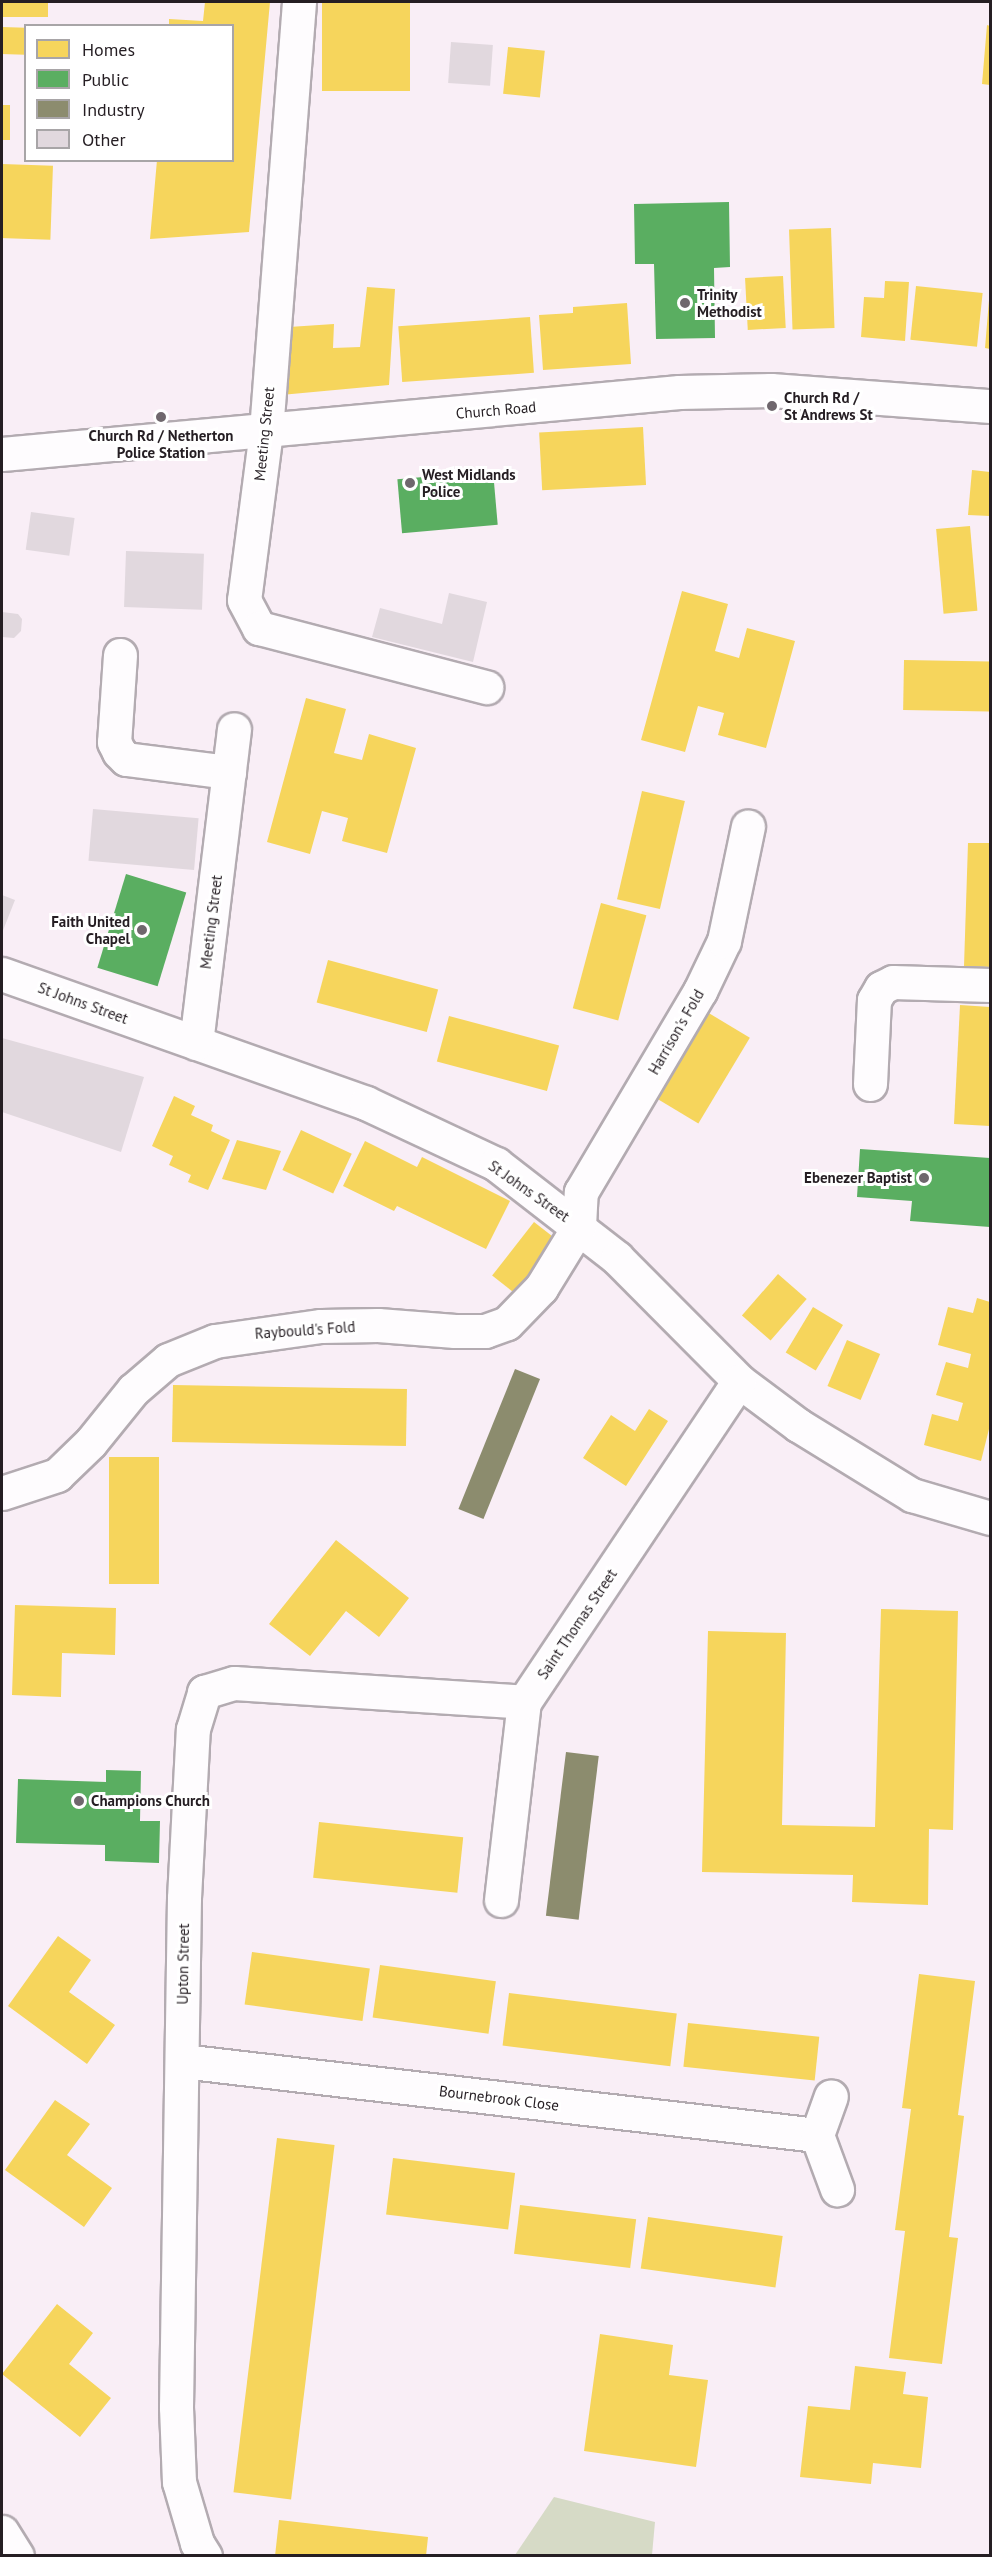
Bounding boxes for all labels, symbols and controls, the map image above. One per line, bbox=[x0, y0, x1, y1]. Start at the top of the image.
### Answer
legend bbox=[24, 24, 234, 162]
text: Homes bbox=[82, 38, 135, 61]
text: Public bbox=[82, 68, 129, 91]
text: Industry bbox=[82, 98, 145, 121]
text: Other bbox=[82, 128, 126, 151]
place label: Trinity Methodist bbox=[697, 285, 762, 320]
marker: Trinity Methodist bbox=[678, 296, 692, 310]
street label: Meeting Street bbox=[250, 386, 278, 482]
place label: Church Rd / St Andrews St bbox=[784, 388, 873, 423]
street label: Church Road bbox=[455, 398, 537, 422]
marker: Church Rd / St Andrews St bbox=[765, 399, 779, 413]
marker: Church Rd / Netherton Police Station bbox=[154, 410, 168, 424]
place label: Church Rd / Netherton Police Station bbox=[89, 426, 233, 461]
place label: West Midlands Police bbox=[422, 465, 516, 500]
marker: West Midlands Police bbox=[403, 476, 417, 490]
street label: Meeting Street bbox=[196, 874, 226, 970]
place label: Faith United Chapel bbox=[51, 912, 130, 947]
marker: Faith United Chapel bbox=[135, 923, 149, 937]
street label: St Johns Street bbox=[36, 978, 130, 1028]
street label: Harrison's Fold bbox=[644, 986, 708, 1078]
street label: St Johns Street bbox=[485, 1157, 573, 1225]
place label: Ebenezer Baptist bbox=[804, 1169, 912, 1187]
marker: Ebenezer Baptist bbox=[917, 1171, 931, 1185]
street label: Raybould's Fold bbox=[254, 1318, 356, 1342]
street label: Saint Thomas Street bbox=[533, 1565, 621, 1683]
place label: Champions Church bbox=[91, 1792, 210, 1810]
marker: Champions Church bbox=[72, 1794, 86, 1808]
street label: Upton Street bbox=[173, 1923, 193, 2005]
street label: Bournebrook Close bbox=[438, 2082, 560, 2114]

